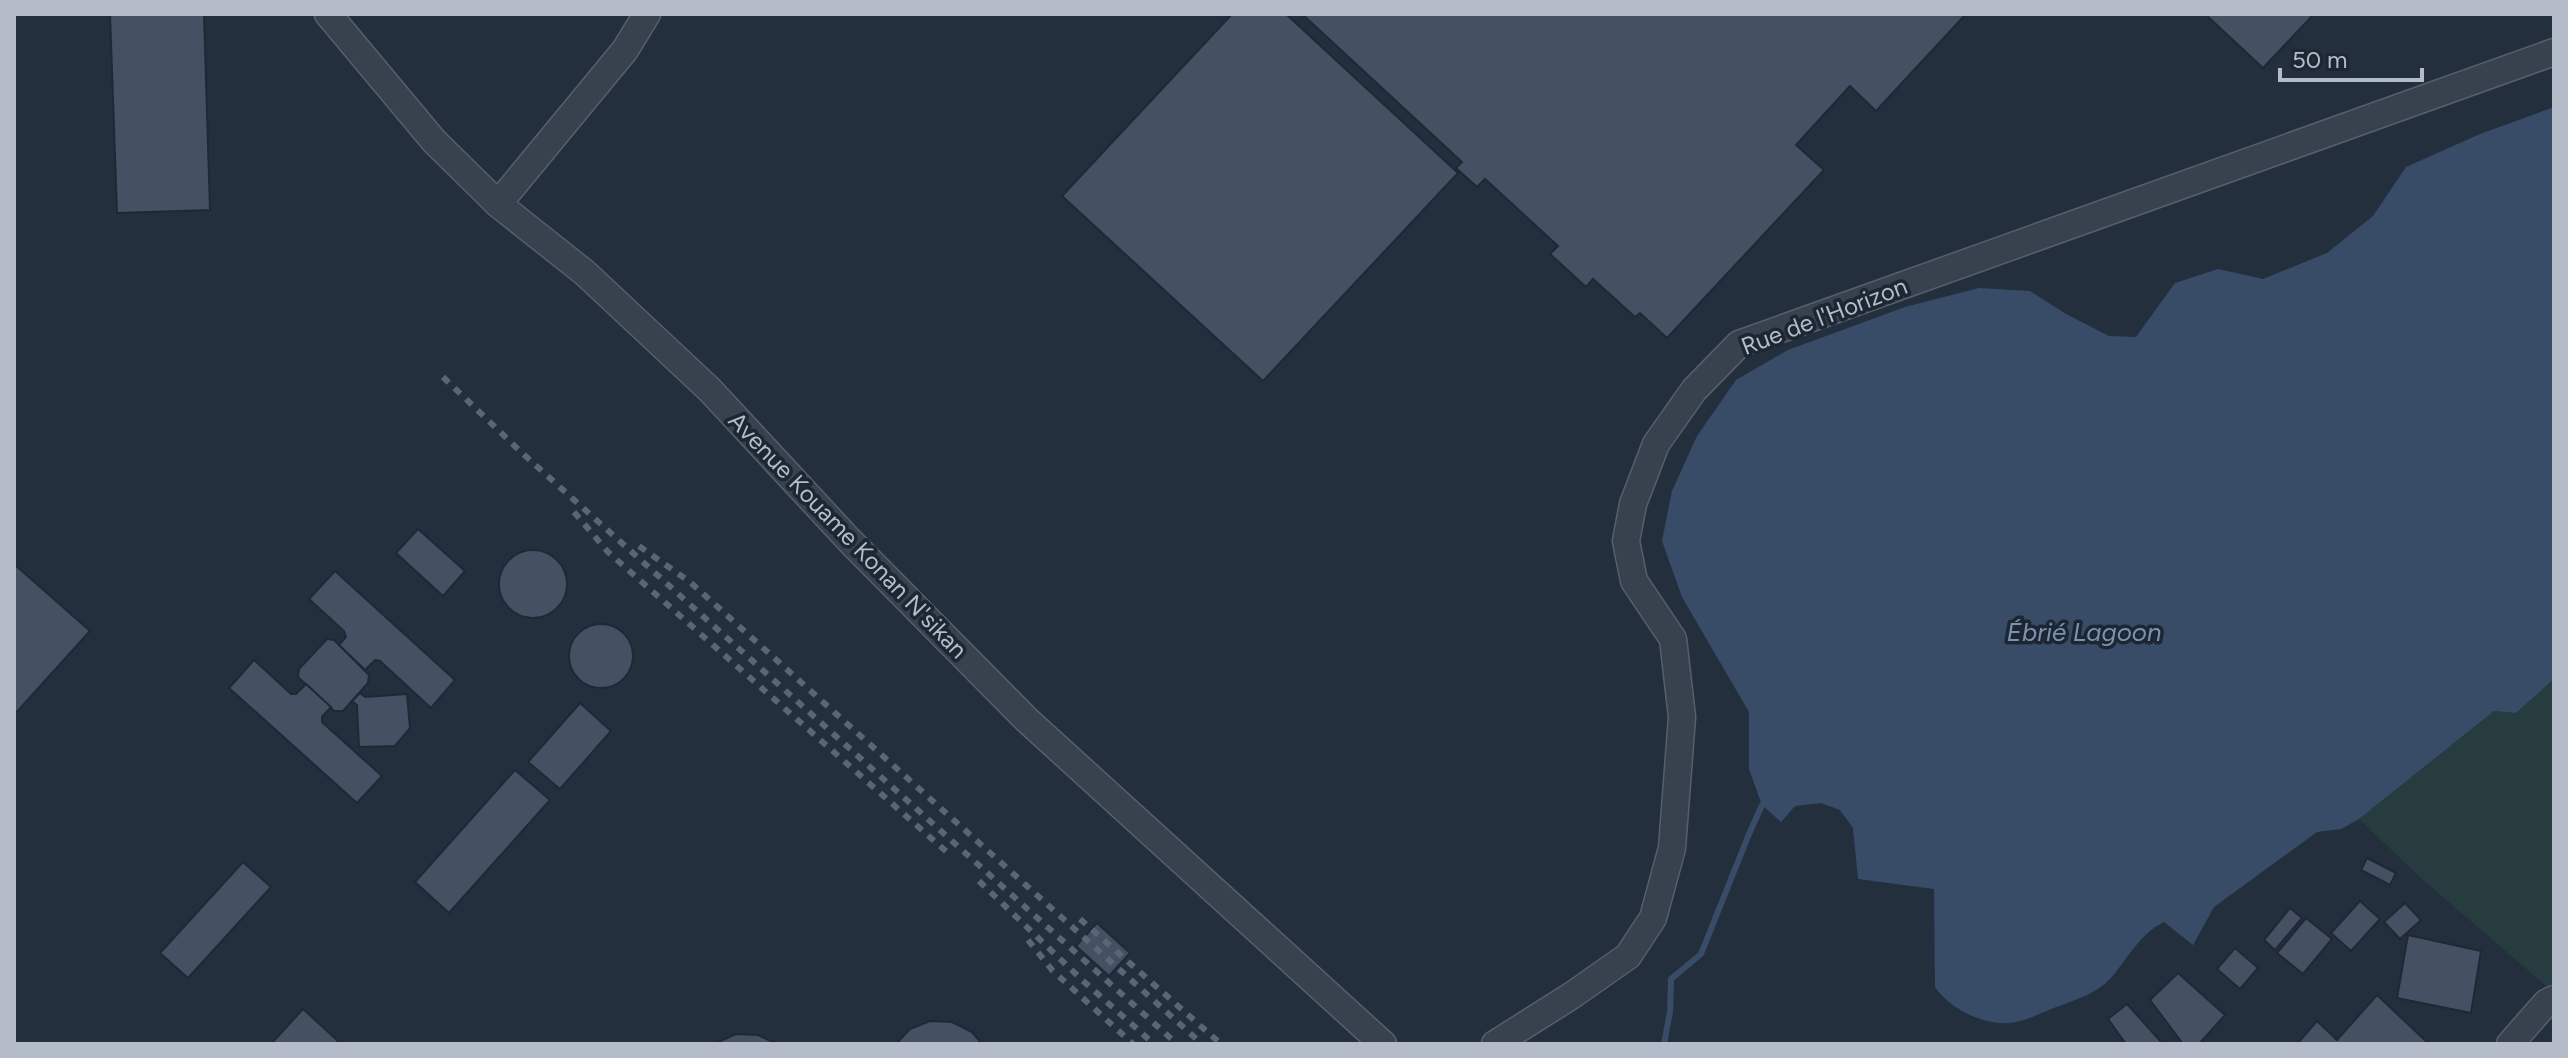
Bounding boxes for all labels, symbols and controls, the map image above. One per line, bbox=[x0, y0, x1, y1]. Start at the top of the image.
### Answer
scale bar bbox=[2280, 32, 2422, 82]
text: 50 m bbox=[2292, 45, 2348, 74]
street label: Rue de l'Horizon bbox=[1737, 271, 1911, 361]
street label: Avenue Kouame Konan N'sikan bbox=[723, 406, 973, 664]
water label: Ébrié Lagoon bbox=[2007, 616, 2161, 648]

